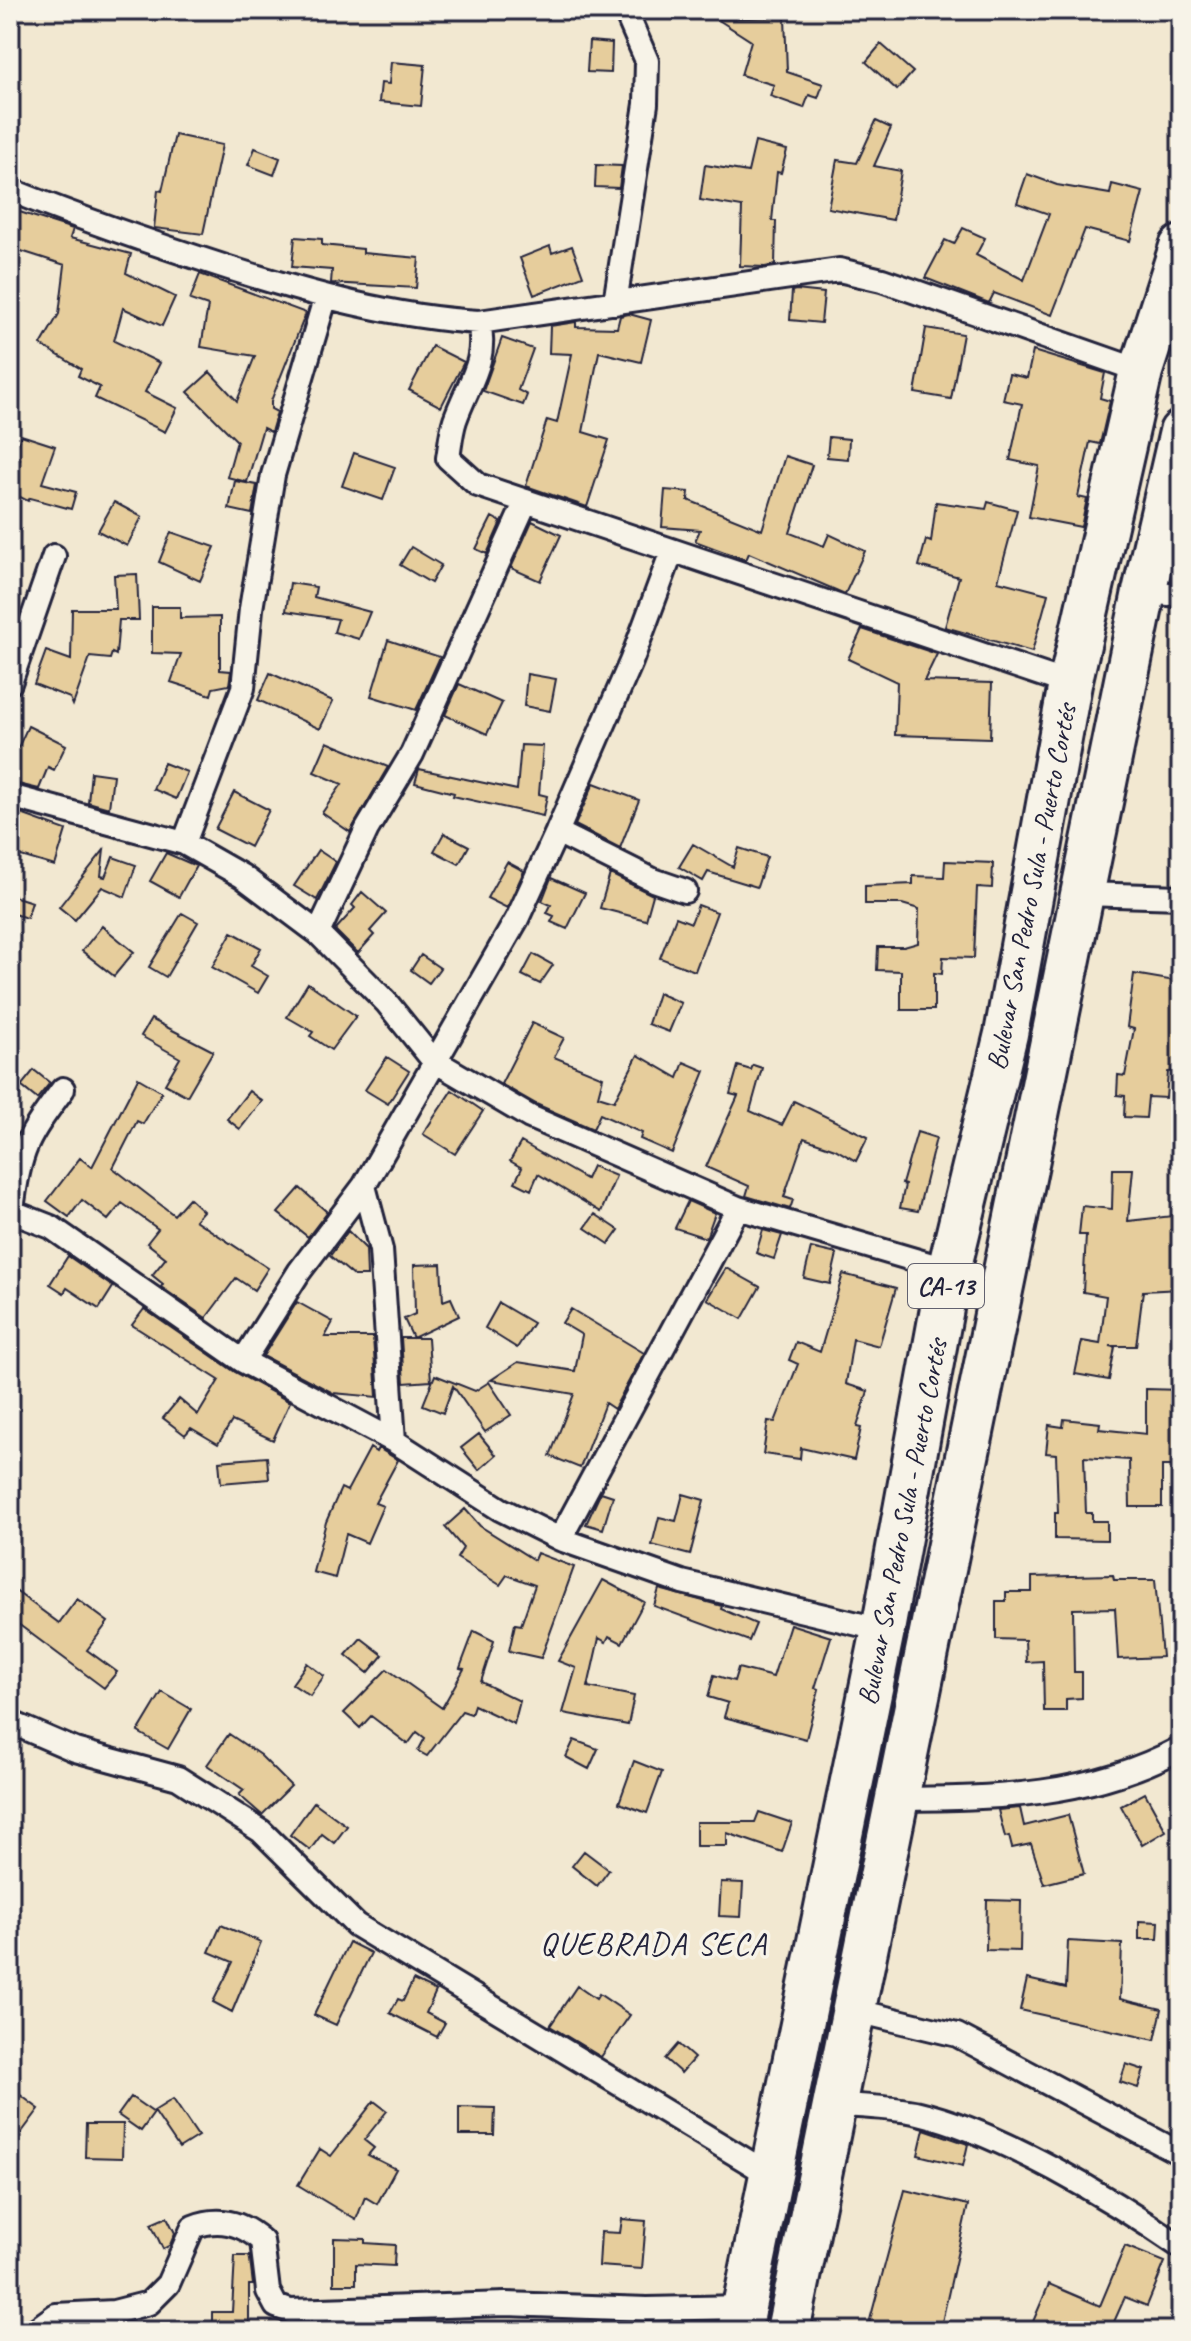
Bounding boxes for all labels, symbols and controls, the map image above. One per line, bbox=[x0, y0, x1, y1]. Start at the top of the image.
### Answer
street label: Bulevar San Pedro Sula - Puerto Cortés bbox=[978, 699, 1084, 1073]
road number: CA-13 bbox=[908, 1264, 984, 1308]
street label: Bulevar San Pedro Sula - Puerto Cortés bbox=[849, 1334, 955, 1708]
district label: QUEBRADA SECA bbox=[540, 1923, 768, 1964]

